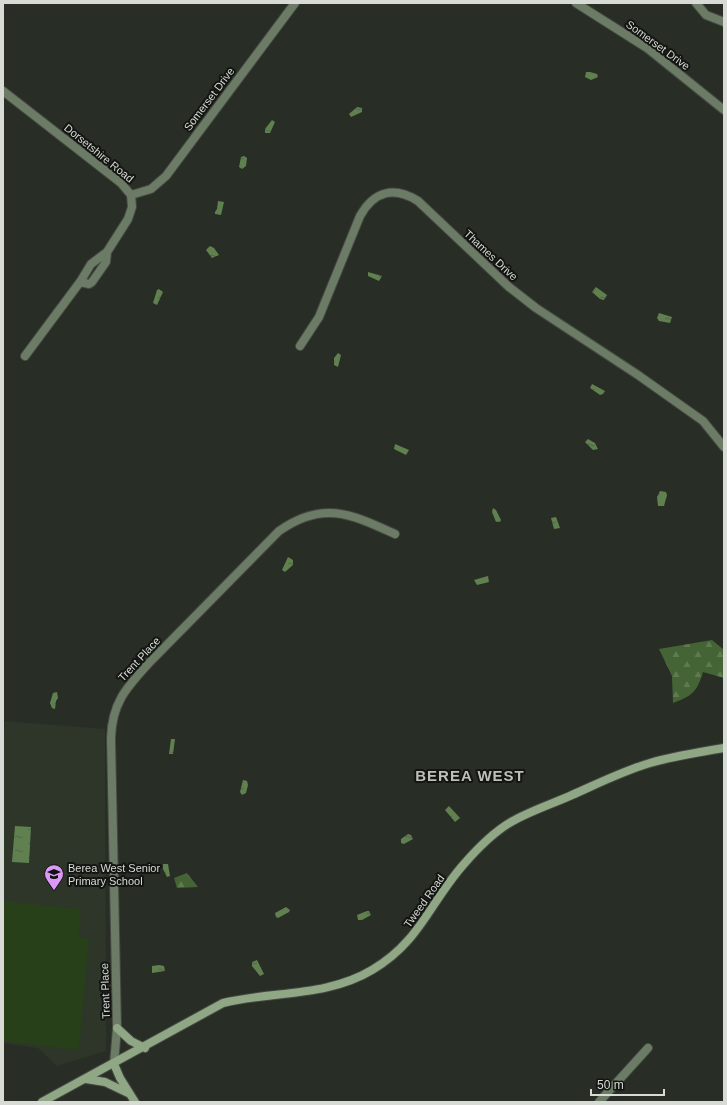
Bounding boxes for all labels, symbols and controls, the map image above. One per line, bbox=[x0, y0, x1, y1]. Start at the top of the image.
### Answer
street label: Somerset Drive bbox=[624, 18, 692, 72]
street label: Somerset Drive bbox=[181, 65, 237, 133]
street label: Dorsetshire Road bbox=[62, 121, 136, 185]
street label: Thames Drive bbox=[462, 227, 520, 283]
street label: Trent Place bbox=[116, 634, 162, 684]
district label: BEREA WEST bbox=[415, 767, 525, 784]
place label: Berea West Senior Primary School bbox=[68, 862, 160, 887]
school or university icon: Berea West Senior Primary School bbox=[43, 863, 65, 891]
street label: Tweed Road bbox=[401, 872, 447, 930]
street label: Trent Place bbox=[98, 963, 112, 1019]
scale bar bbox=[591, 1071, 664, 1097]
text: 50 m bbox=[597, 1078, 624, 1092]

